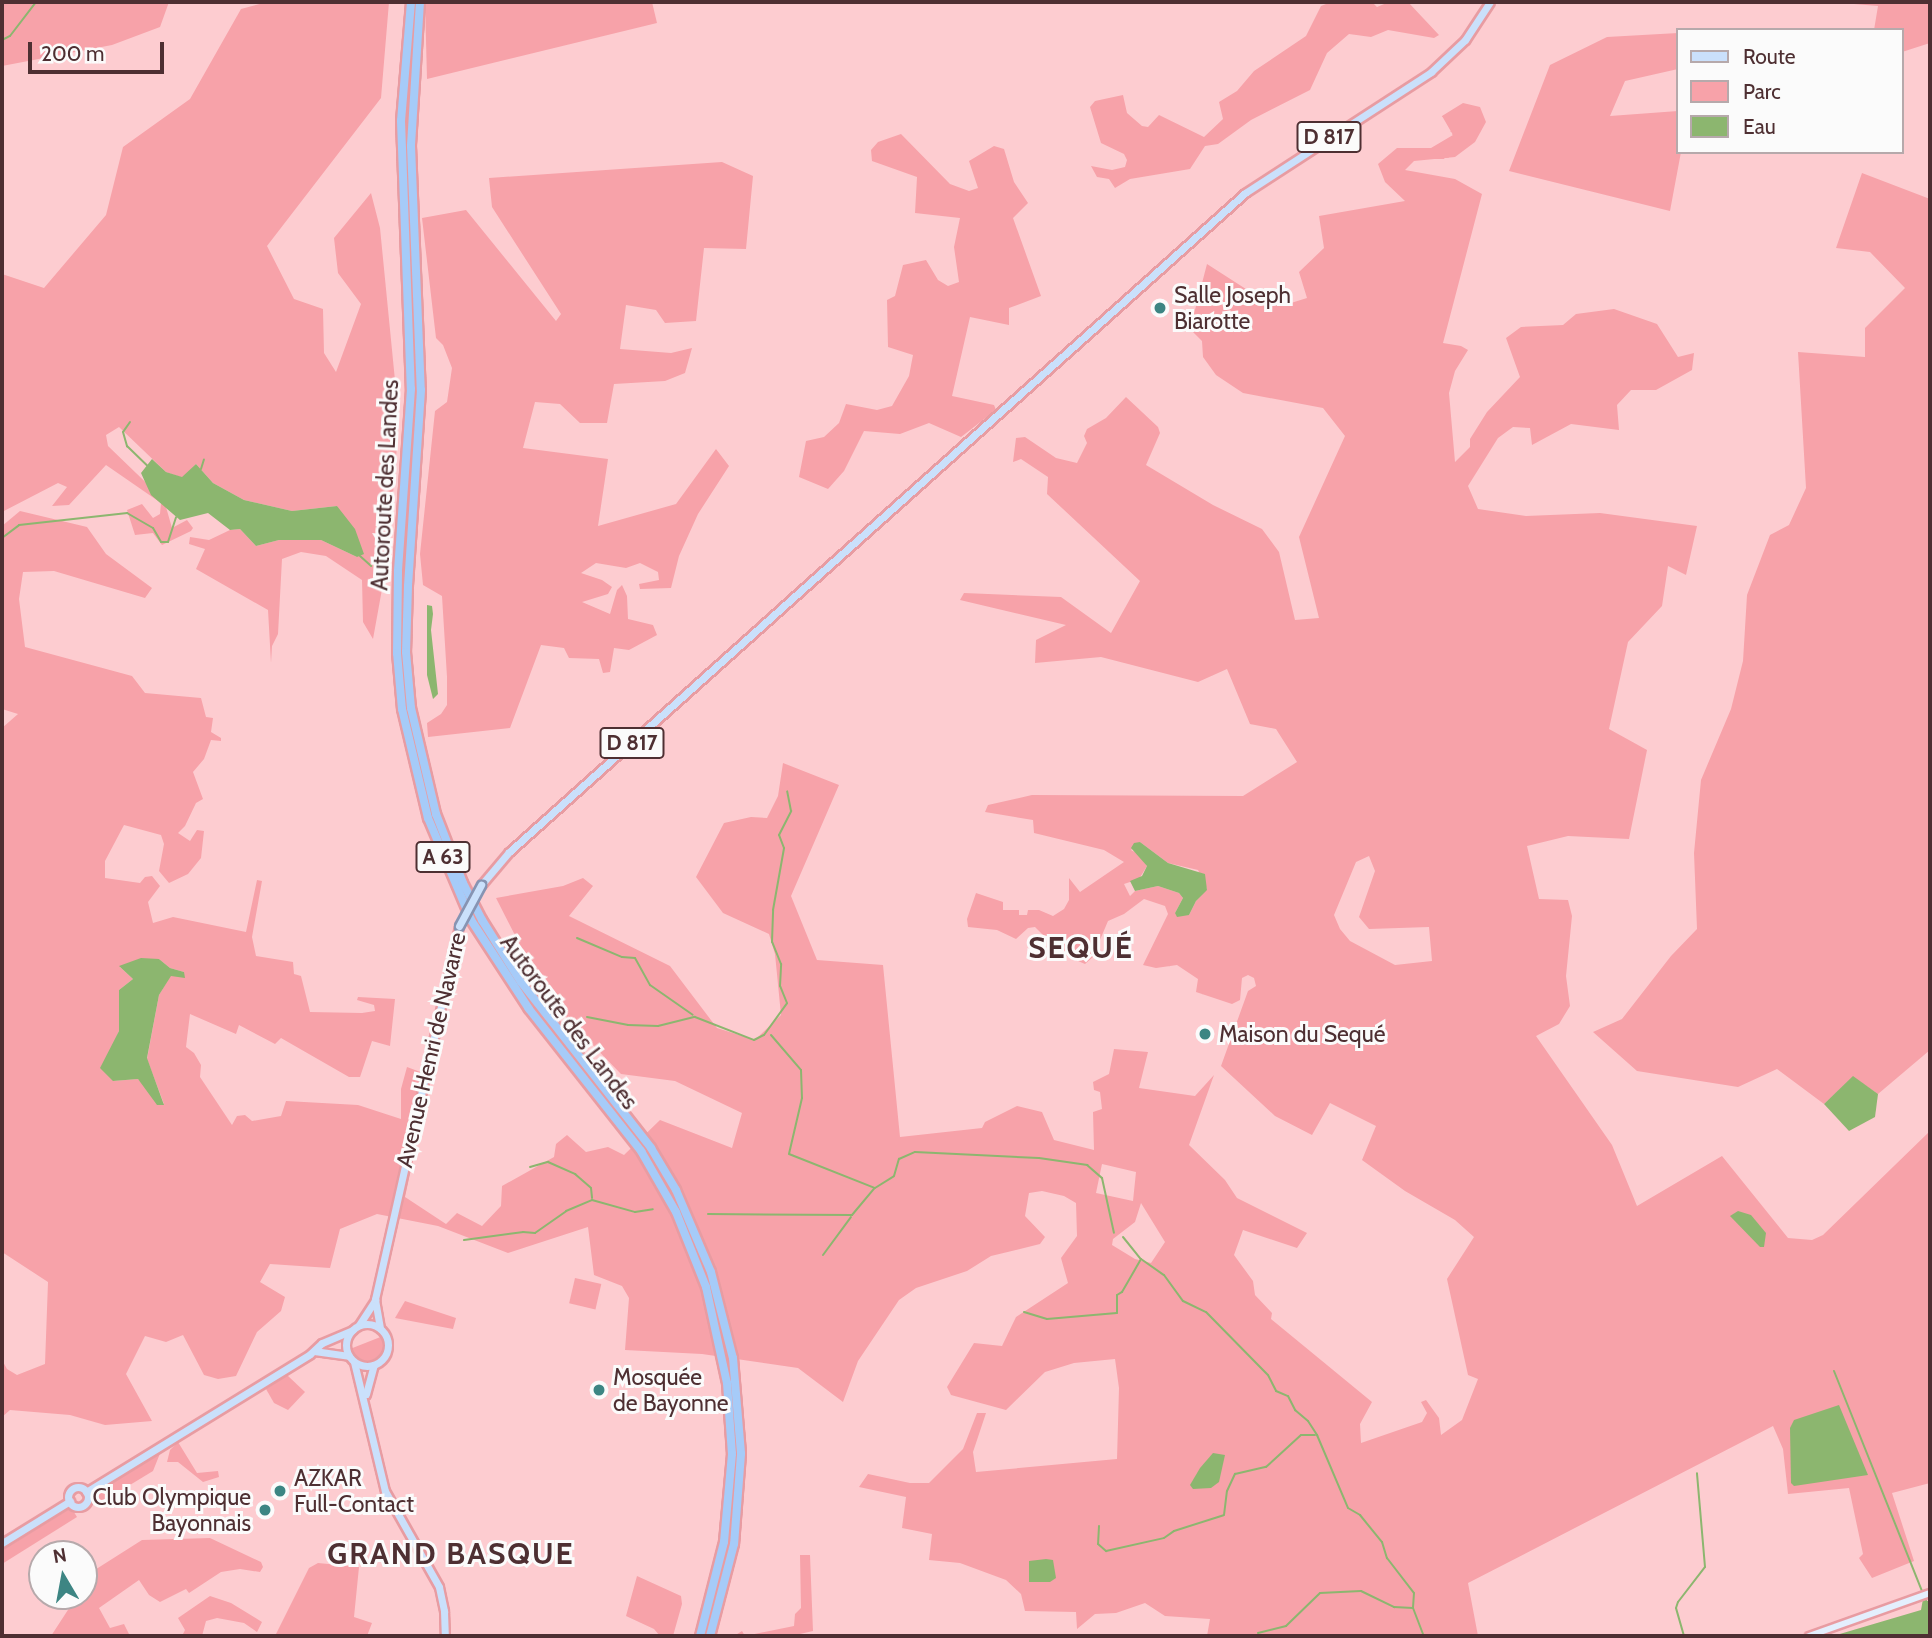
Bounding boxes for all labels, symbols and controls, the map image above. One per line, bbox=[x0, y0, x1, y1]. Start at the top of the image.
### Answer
scale bar bbox=[32, 28, 168, 72]
legend bbox=[1676, 28, 1904, 154]
text: 200 m bbox=[41, 41, 104, 66]
text: Route bbox=[1743, 44, 1796, 69]
text: Parc bbox=[1743, 79, 1781, 104]
text: Eau bbox=[1743, 114, 1776, 139]
road number: D 817 bbox=[1296, 120, 1362, 154]
place label: Salle Joseph Biarotte bbox=[1174, 281, 1291, 335]
marker: Salle Joseph Biarotte bbox=[1152, 300, 1168, 316]
street label: Autoroute des Landes bbox=[366, 379, 404, 591]
road number: D 817 bbox=[599, 726, 665, 760]
road number: A 63 bbox=[415, 840, 471, 874]
street label: Autoroute des Landes bbox=[494, 929, 644, 1115]
street label: Avenue Henri de Navarre bbox=[391, 930, 471, 1170]
district label: SEQUÉ bbox=[1029, 930, 1133, 966]
place label: Maison du Sequé bbox=[1219, 1020, 1385, 1048]
marker: Maison du Sequé bbox=[1197, 1026, 1213, 1042]
place label: Mosquée de Bayonne bbox=[613, 1363, 729, 1417]
marker: Mosquée de Bayonne bbox=[591, 1382, 607, 1398]
place label: AZKAR Full-Contact bbox=[294, 1464, 414, 1518]
place label: Club Olympique Bayonnais bbox=[92, 1483, 251, 1537]
marker: AZKAR Full-Contact bbox=[272, 1483, 288, 1499]
marker: Club Olympique Bayonnais bbox=[257, 1502, 273, 1518]
district label: GRAND BASQUE bbox=[329, 1536, 573, 1572]
north arrow bbox=[28, 1540, 98, 1610]
text: N bbox=[51, 1543, 68, 1568]

